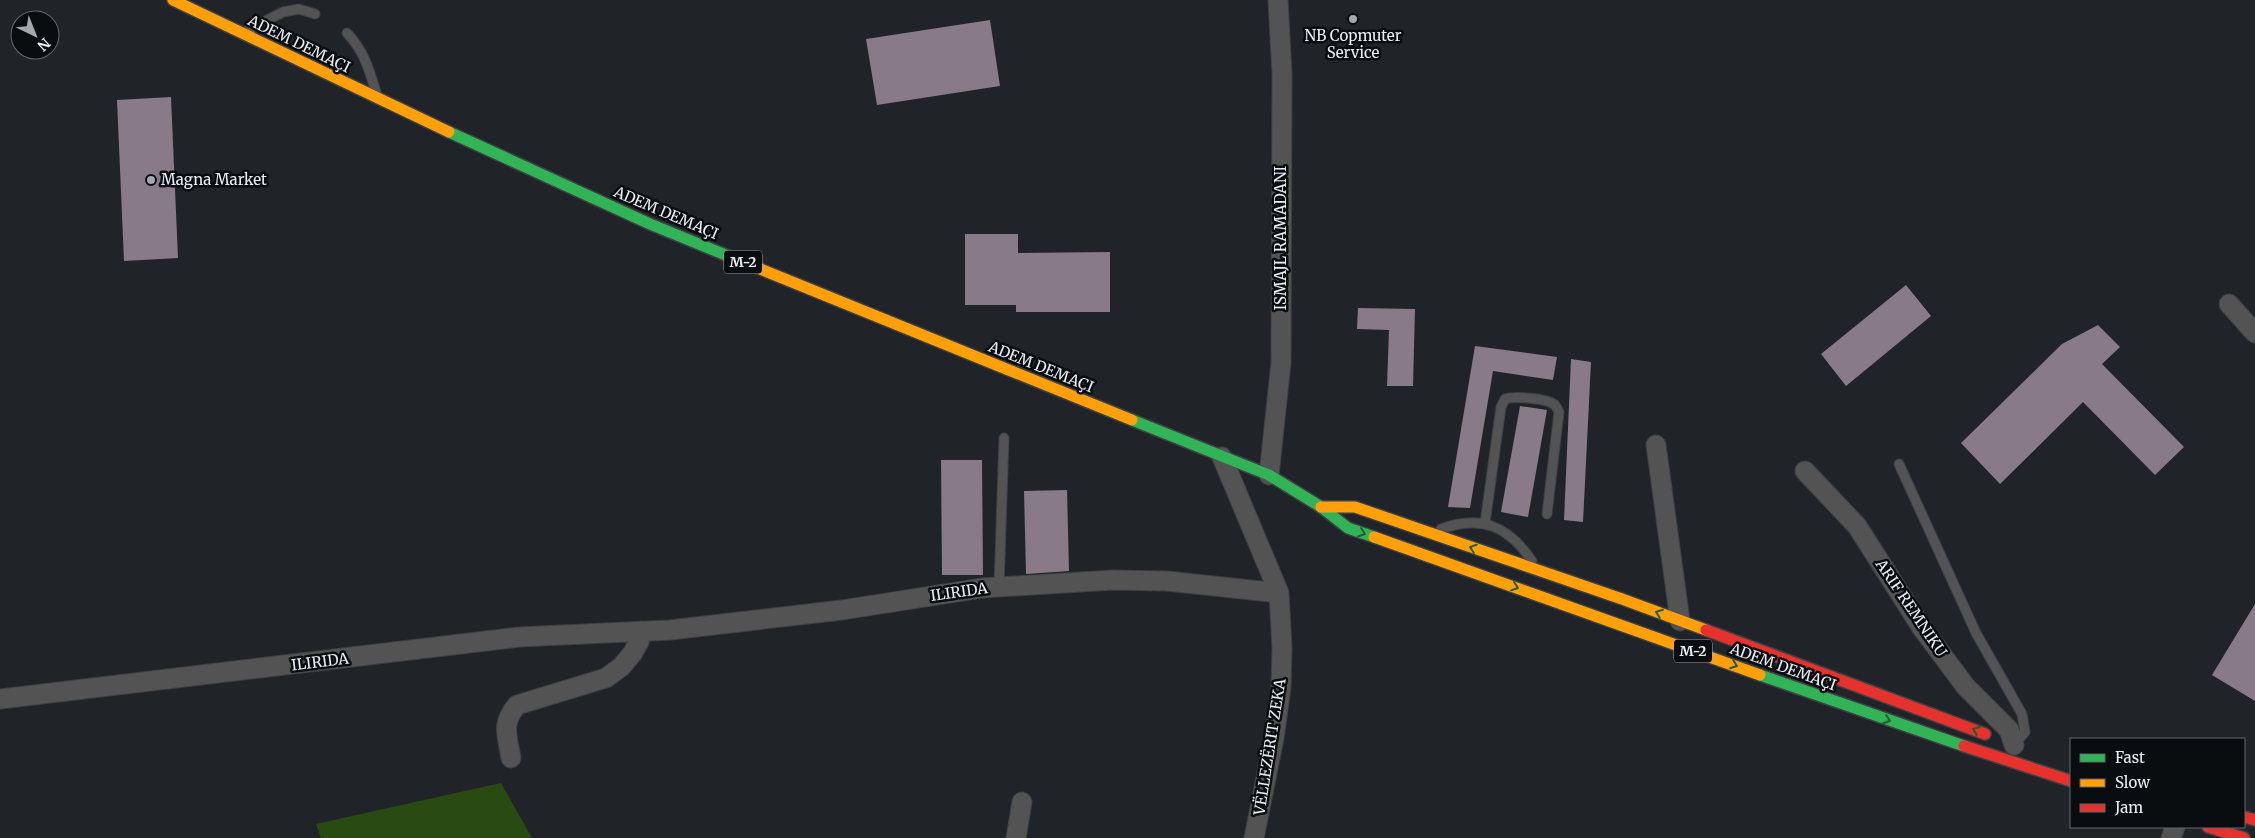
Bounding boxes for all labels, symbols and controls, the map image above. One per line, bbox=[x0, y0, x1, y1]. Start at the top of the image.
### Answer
north arrow bbox=[10, 10, 60, 60]
street label: ADEM DEMAÇI bbox=[244, 10, 354, 77]
marker: NB Copmuter Service bbox=[1347, 13, 1359, 25]
place label: NB Copmuter Service bbox=[1305, 26, 1402, 62]
text: N bbox=[34, 34, 54, 55]
street label: ISMAJL RAMADANI bbox=[1271, 166, 1290, 310]
place label: Magna Market bbox=[161, 170, 267, 189]
marker: Magna Market bbox=[145, 174, 157, 186]
street label: ADEM DEMAÇI bbox=[610, 182, 721, 243]
road number: M-2 bbox=[724, 250, 762, 274]
street label: ADEM DEMAÇI bbox=[985, 336, 1096, 396]
one-way arrow bbox=[1357, 527, 1365, 537]
one-way arrow bbox=[1469, 544, 1477, 554]
street label: ARIF REMNIKU bbox=[1871, 554, 1951, 660]
street label: ILIRIDA bbox=[929, 578, 989, 605]
one-way arrow bbox=[1510, 581, 1519, 591]
one-way arrow bbox=[1655, 609, 1664, 619]
street label: ADEM DEMAÇI bbox=[1727, 638, 1839, 695]
road number: M-2 bbox=[1674, 640, 1712, 662]
street label: ILIRIDA bbox=[290, 649, 350, 674]
one-way arrow bbox=[1729, 659, 1737, 669]
street label: VËLLEZËRIT ZEKA bbox=[1249, 677, 1290, 818]
one-way arrow bbox=[1882, 714, 1890, 724]
one-way arrow bbox=[1972, 726, 1980, 736]
legend bbox=[2070, 738, 2245, 828]
text: Fast bbox=[2115, 748, 2145, 767]
text: Slow bbox=[2115, 773, 2150, 792]
text: Jam bbox=[2114, 798, 2143, 817]

